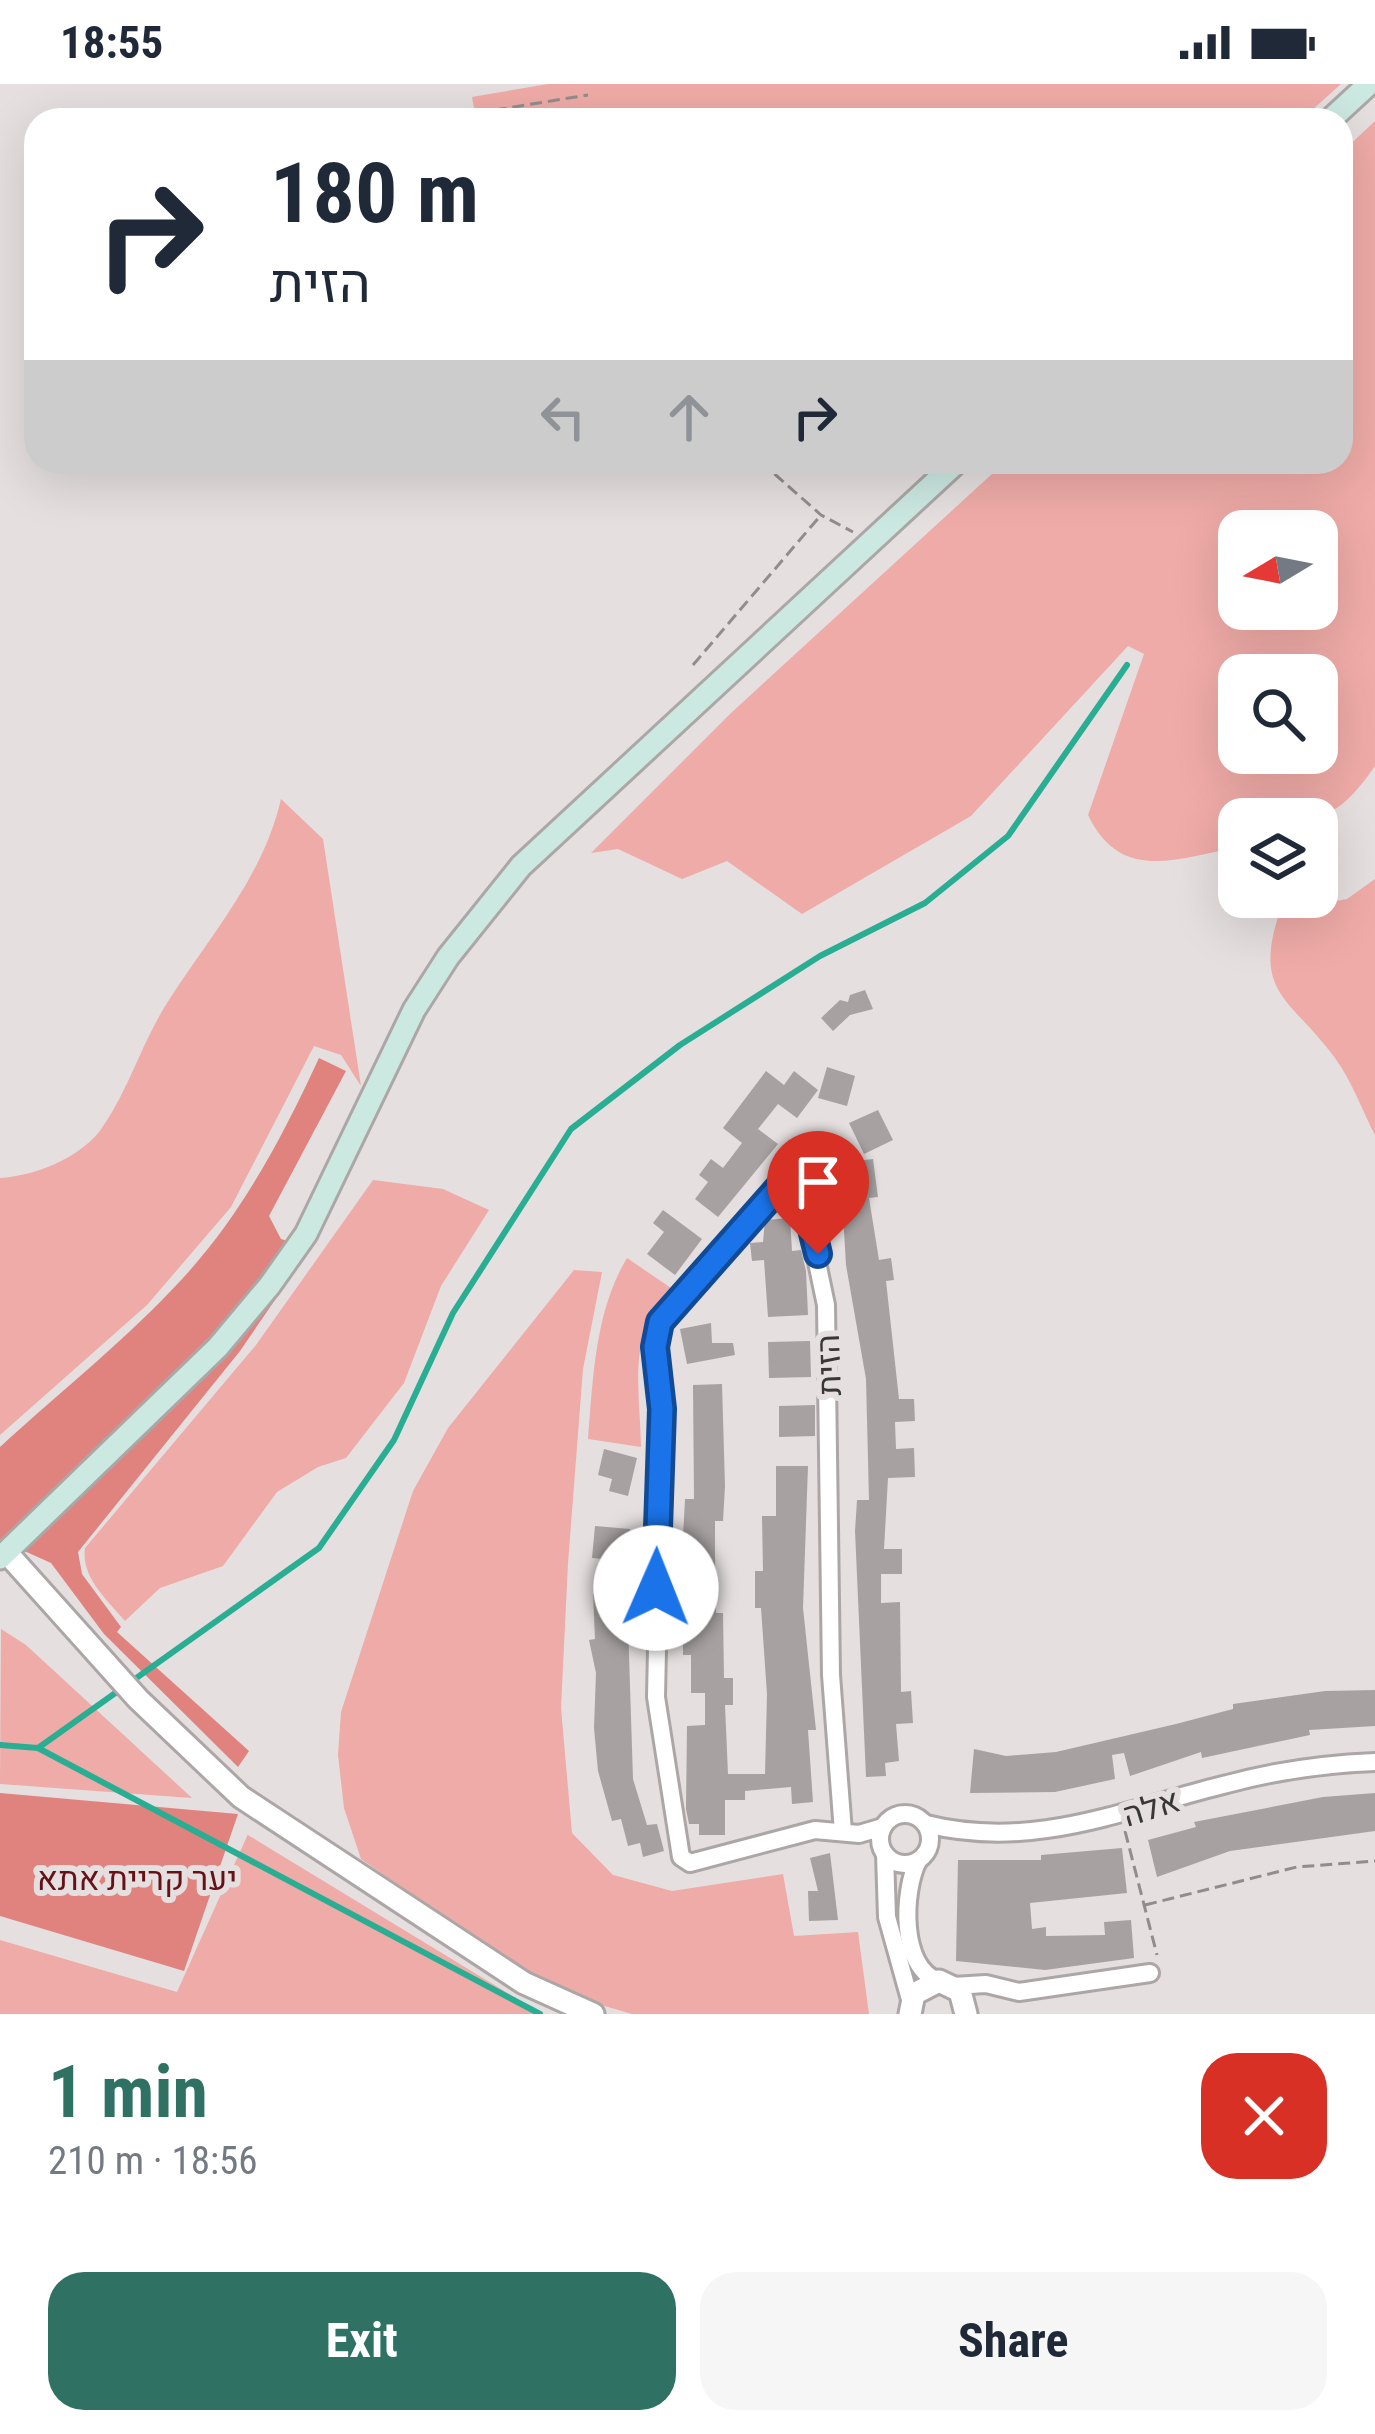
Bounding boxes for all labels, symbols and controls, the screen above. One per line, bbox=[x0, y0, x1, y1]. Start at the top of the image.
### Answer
text: 18:55 bbox=[60, 16, 163, 69]
text: 180 m bbox=[270, 144, 479, 243]
icon: right bbox=[72, 156, 228, 312]
text: הזית bbox=[270, 252, 371, 315]
icon: left bbox=[530, 384, 596, 450]
icon: ahead bbox=[656, 384, 722, 450]
icon: right bbox=[782, 384, 848, 450]
north arrow bbox=[1218, 510, 1338, 630]
map controls bbox=[1218, 510, 1338, 918]
button: search bbox=[1218, 654, 1338, 774]
button: layers bbox=[1218, 798, 1338, 918]
pin bbox=[767, 1131, 869, 1254]
icon: arrive bbox=[785, 1149, 851, 1215]
street label: הזית bbox=[808, 1334, 849, 1396]
position arrow bbox=[593, 1525, 719, 1651]
street label: אלה bbox=[1118, 1780, 1184, 1835]
park label: יער קריית אתא bbox=[37, 1859, 237, 1898]
text: 1 min bbox=[48, 2050, 208, 2135]
button: close bbox=[1201, 2053, 1327, 2179]
text: 210 m · 18:56 bbox=[48, 2138, 258, 2184]
button: Exit bbox=[48, 2272, 676, 2410]
button: Share bbox=[700, 2272, 1327, 2410]

